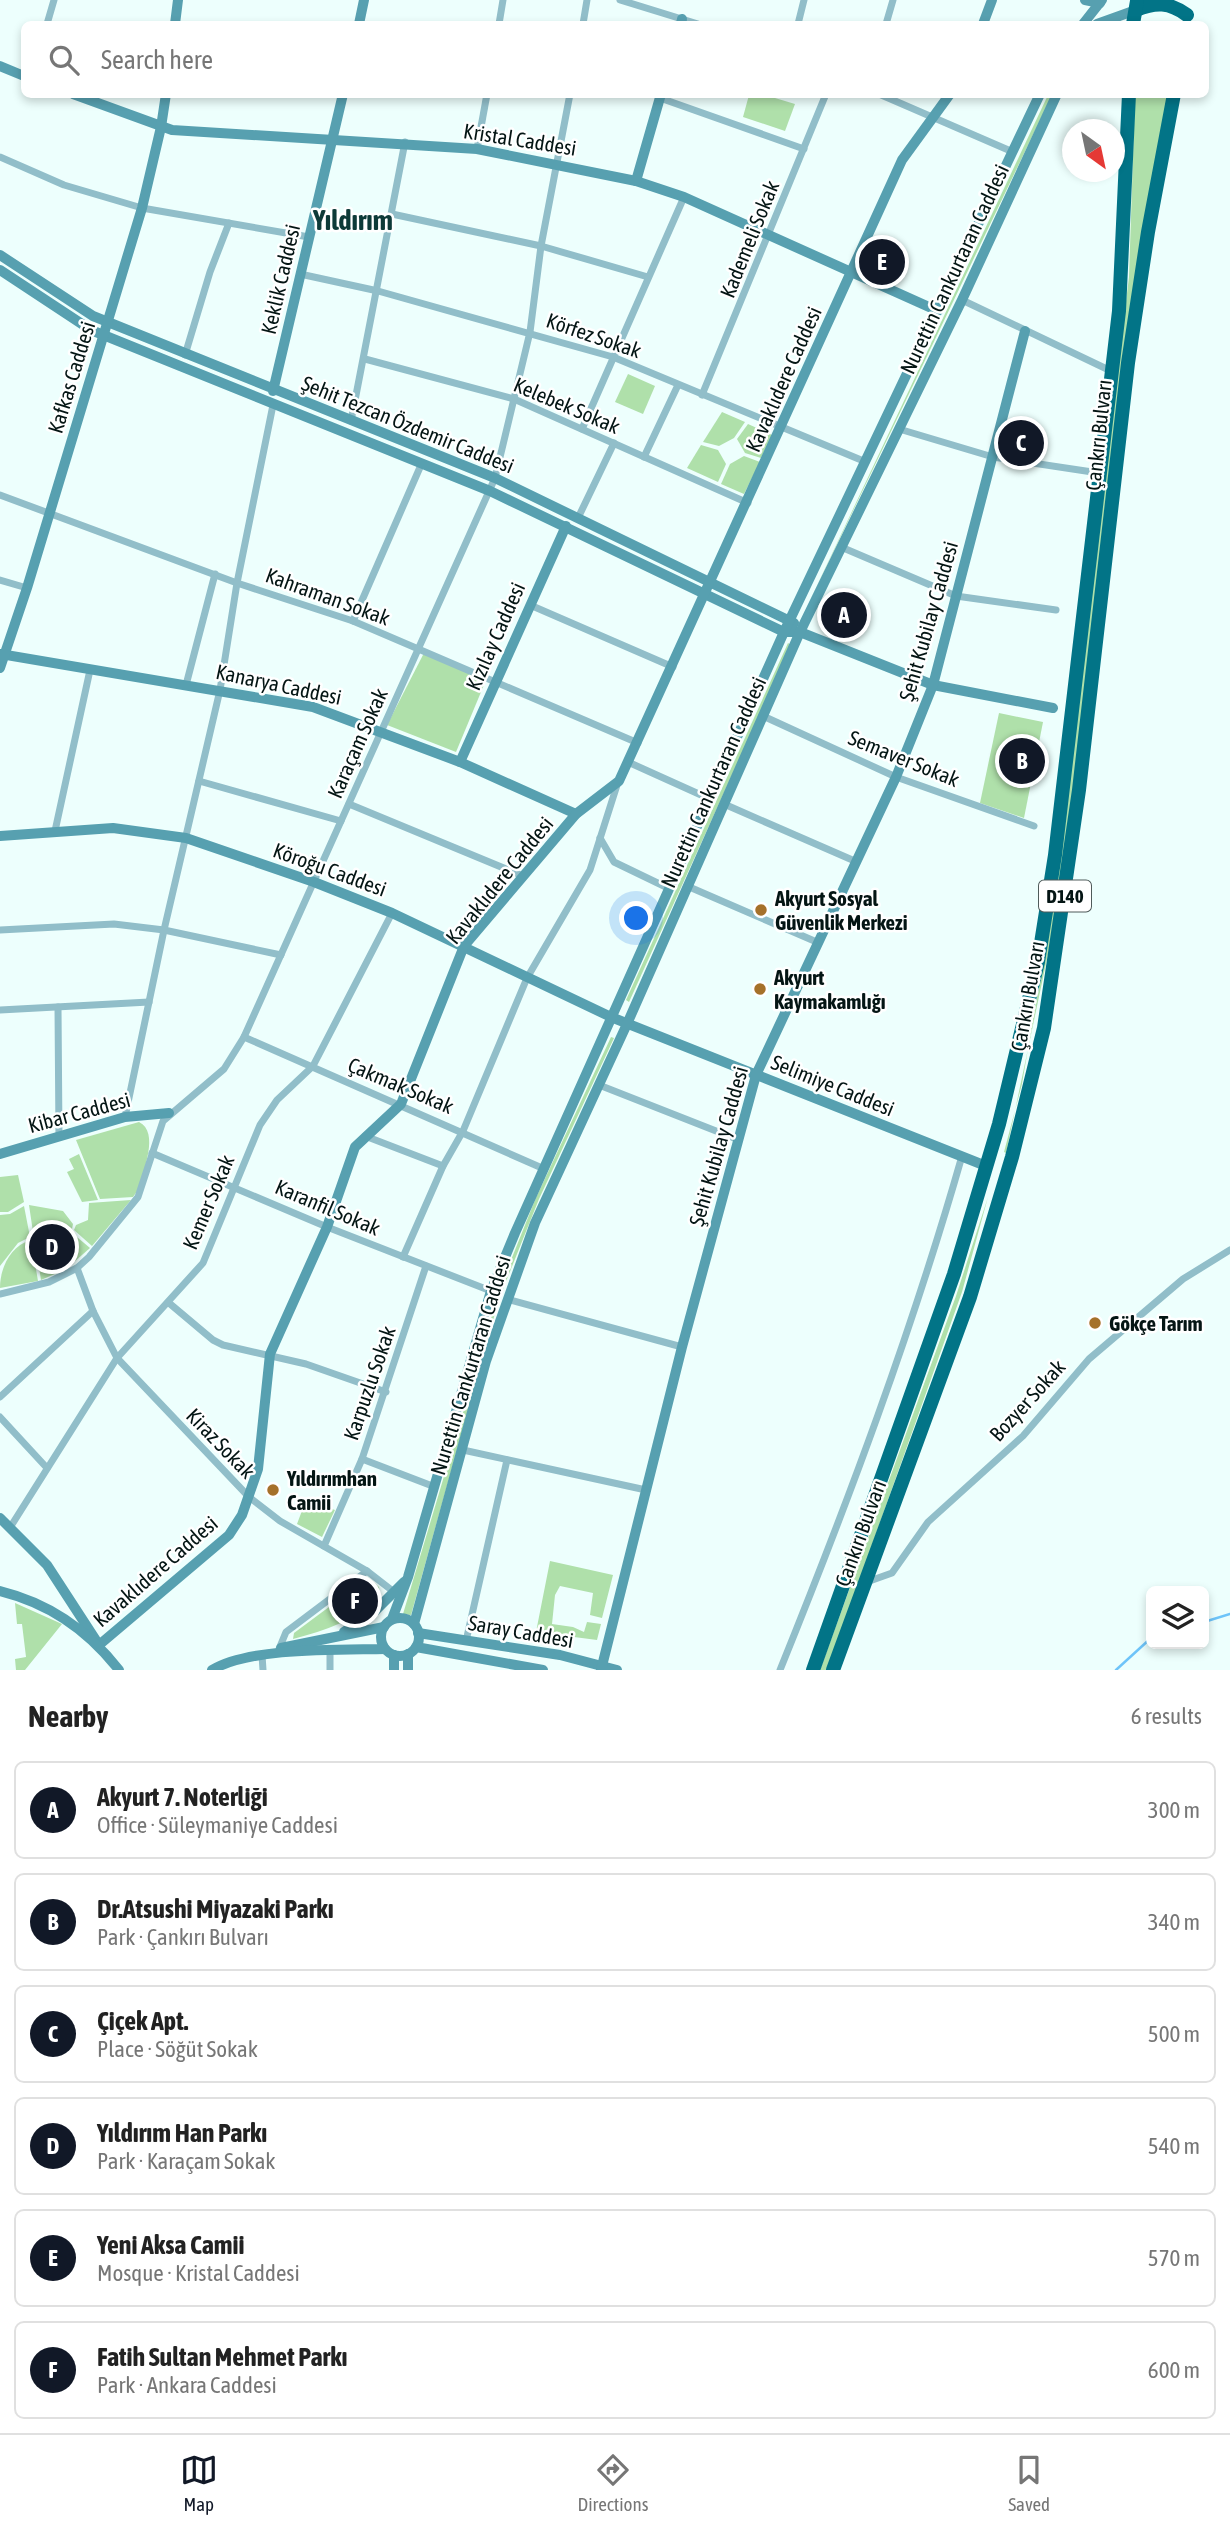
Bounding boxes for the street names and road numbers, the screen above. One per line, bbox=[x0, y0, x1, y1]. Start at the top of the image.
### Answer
street label: Kristal Caddesi bbox=[462, 118, 578, 160]
street label: Nurettin Cankurtaran Caddesi bbox=[895, 160, 1013, 378]
street label: Kademeli Sokak bbox=[715, 177, 783, 301]
street label: Keklik Caddesi bbox=[256, 222, 304, 336]
street label: Kavaklıdere Caddesi bbox=[740, 303, 826, 455]
street label: Körfez Sokak bbox=[544, 308, 644, 362]
street label: Kafkas Caddesi bbox=[43, 318, 99, 436]
street label: Şehit Tezcan Özdemir Caddesi bbox=[298, 370, 518, 478]
street label: Kelebek Sokak bbox=[510, 372, 624, 438]
street label: Çankırı Bulvarı bbox=[1080, 378, 1116, 492]
street label: Şehit Kubilay Caddesi bbox=[894, 538, 962, 704]
street label: Kahraman Sokak bbox=[263, 562, 393, 630]
street label: Kızılay Caddesi bbox=[461, 578, 529, 694]
street label: Kanarya Caddesi bbox=[214, 659, 344, 709]
street label: Nurettin Cankurtaran Caddesi bbox=[656, 673, 770, 891]
street label: Karaçam Sokak bbox=[322, 684, 392, 802]
street label: Semaver Sokak bbox=[845, 725, 963, 791]
street label: Kavaklıdere Caddesi bbox=[440, 812, 558, 948]
street label: Köroğu Caddesi bbox=[270, 837, 390, 901]
road number: D140 bbox=[1039, 880, 1091, 912]
street label: Çankırı Bulvarı bbox=[1006, 939, 1048, 1053]
street label: Selimiye Caddesi bbox=[768, 1049, 898, 1121]
street label: Çakmak Sokak bbox=[345, 1052, 457, 1118]
street label: Şehit Kubilay Caddesi bbox=[684, 1063, 752, 1229]
street label: Kibar Caddesi bbox=[25, 1087, 133, 1137]
street label: Kemer Sokak bbox=[177, 1151, 239, 1253]
street label: Karanfil Sokak bbox=[272, 1174, 384, 1240]
street label: Nurettin Cankurtaran Caddesi bbox=[425, 1252, 515, 1478]
street label: Karpuzlu Sokak bbox=[338, 1323, 400, 1443]
street label: Bozyer Sokak bbox=[984, 1354, 1070, 1446]
street label: Kiraz Sokak bbox=[182, 1403, 260, 1483]
street label: Çankırı Bulvarı bbox=[830, 1477, 890, 1589]
street label: Kavaklıdere Caddesi bbox=[88, 1511, 222, 1631]
street label: Saray Caddesi bbox=[466, 1610, 576, 1652]

